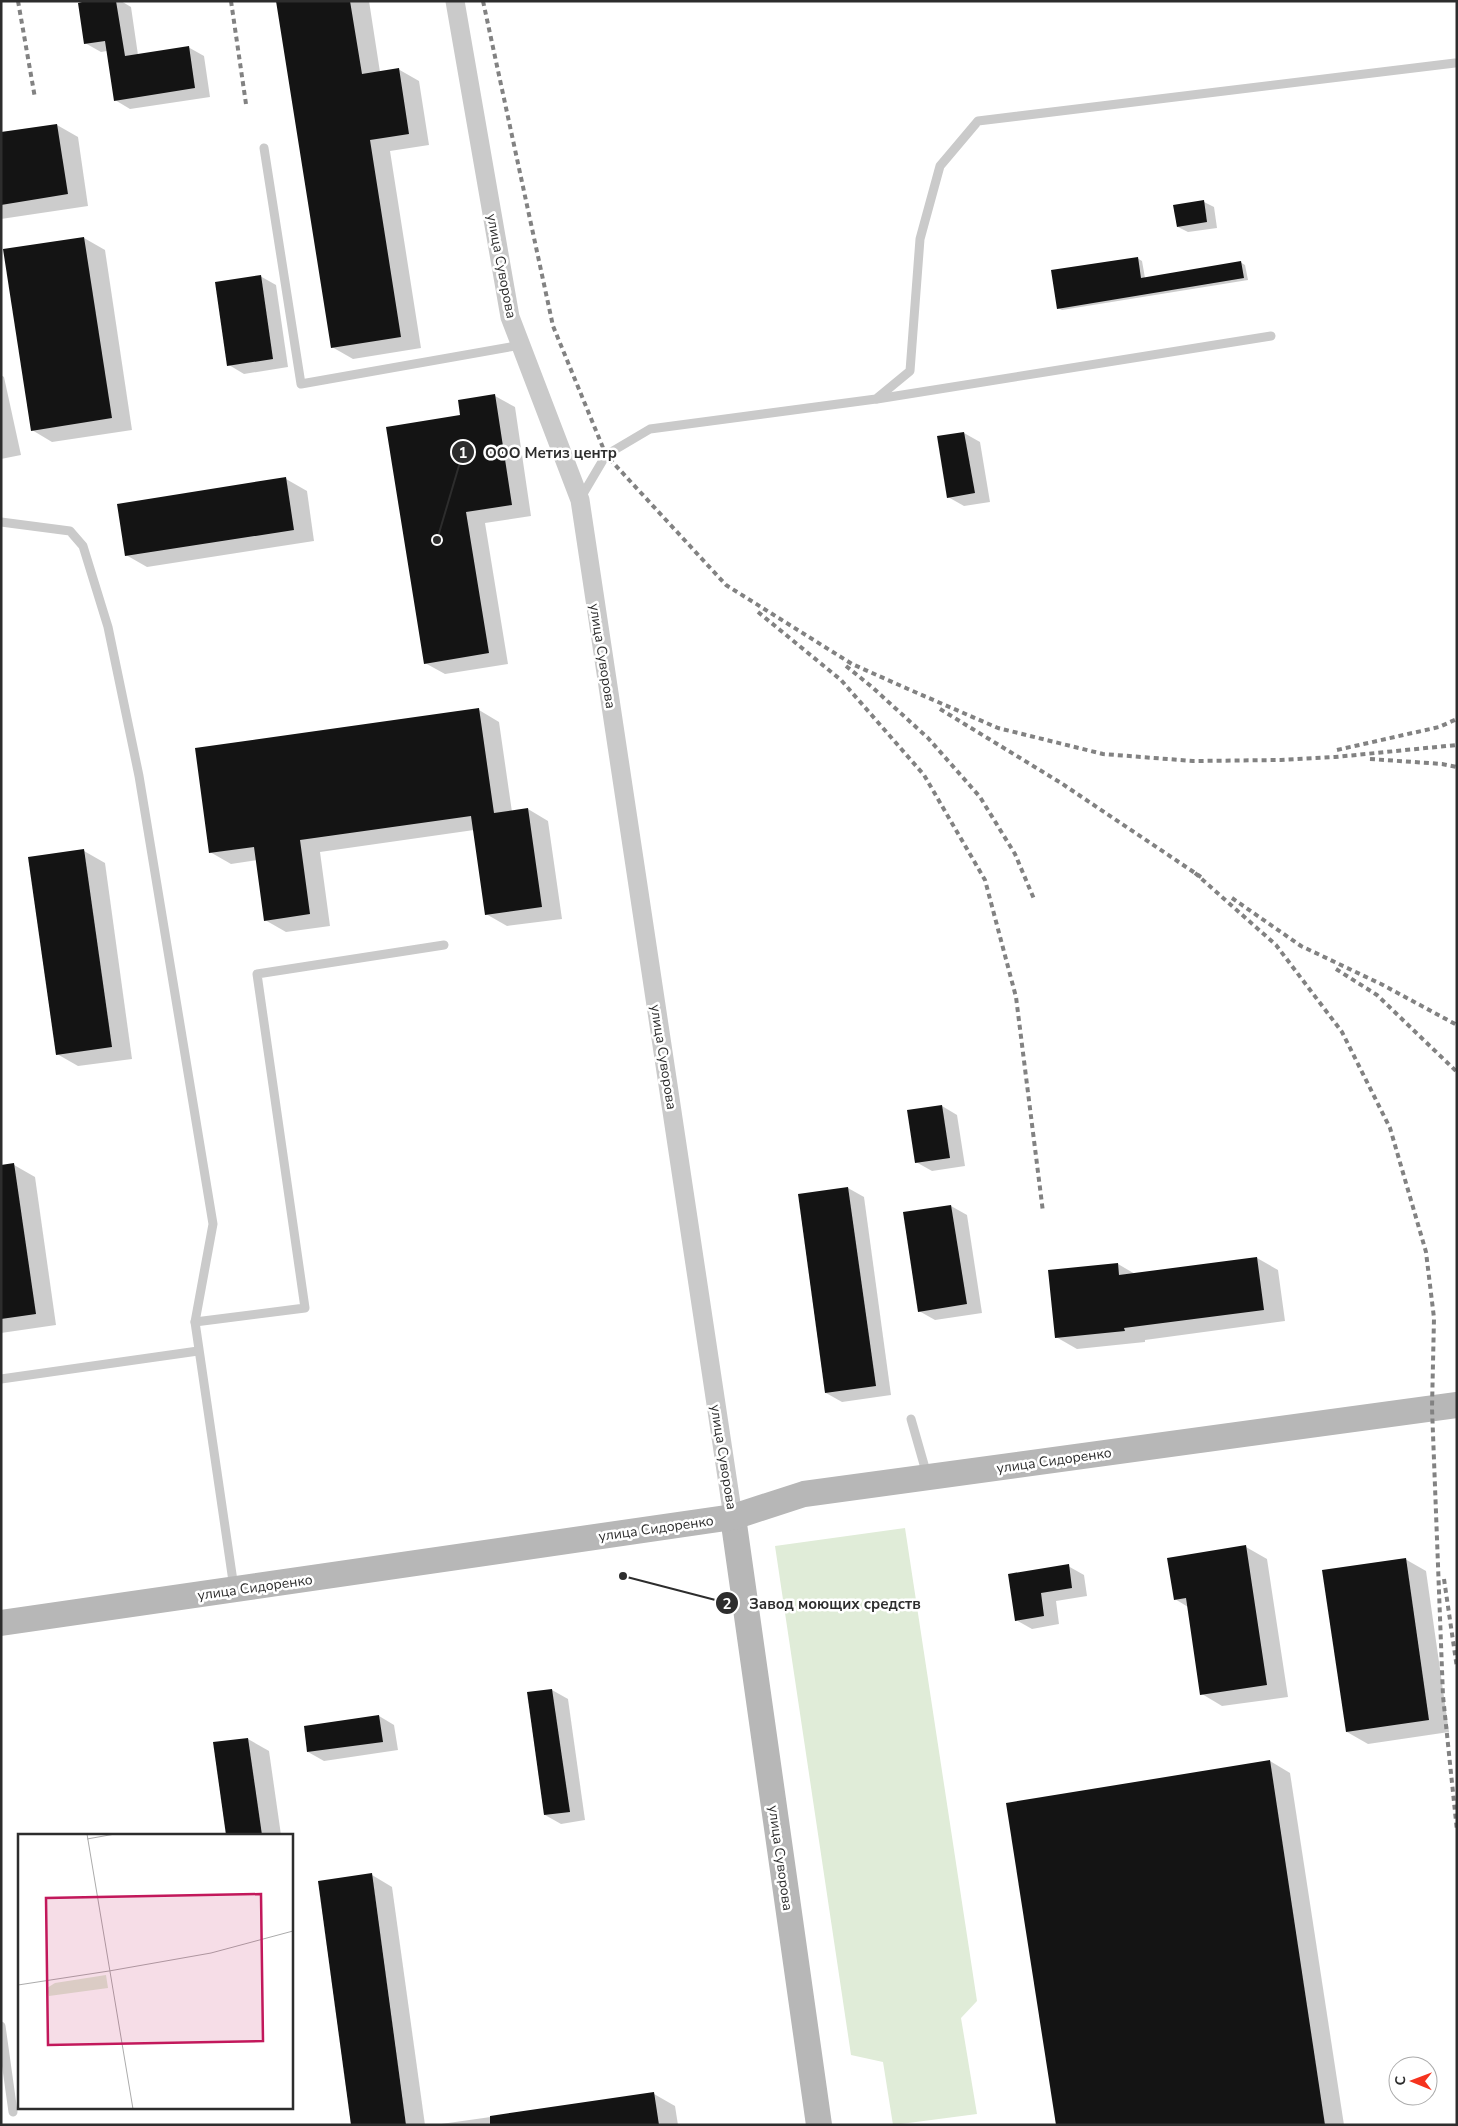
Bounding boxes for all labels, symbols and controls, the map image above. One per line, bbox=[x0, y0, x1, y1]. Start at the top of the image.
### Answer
street label: улица Суворова bbox=[482, 212, 521, 320]
callout: ООО Метиз центр bbox=[450, 437, 627, 467]
text: 1 bbox=[458, 443, 468, 463]
text: ООО Метиз центр bbox=[485, 443, 617, 463]
street label: улица Суворова bbox=[585, 602, 620, 710]
street label: улица Суворова bbox=[646, 1003, 681, 1111]
street label: улица Суворова bbox=[706, 1403, 741, 1511]
street label: улица Сидоренко bbox=[995, 1443, 1113, 1478]
street label: улица Сидоренко bbox=[597, 1511, 715, 1546]
street label: улица Сидоренко bbox=[196, 1570, 314, 1605]
callout: Завод моющих средств bbox=[714, 1588, 931, 1618]
text: 2 bbox=[722, 1594, 732, 1614]
text: Завод моющих средств bbox=[749, 1594, 921, 1614]
street label: улица Суворова bbox=[764, 1804, 797, 1912]
inset map bbox=[18, 1834, 292, 2108]
north arrow bbox=[1388, 2056, 1438, 2106]
text: С bbox=[1391, 2075, 1410, 2086]

